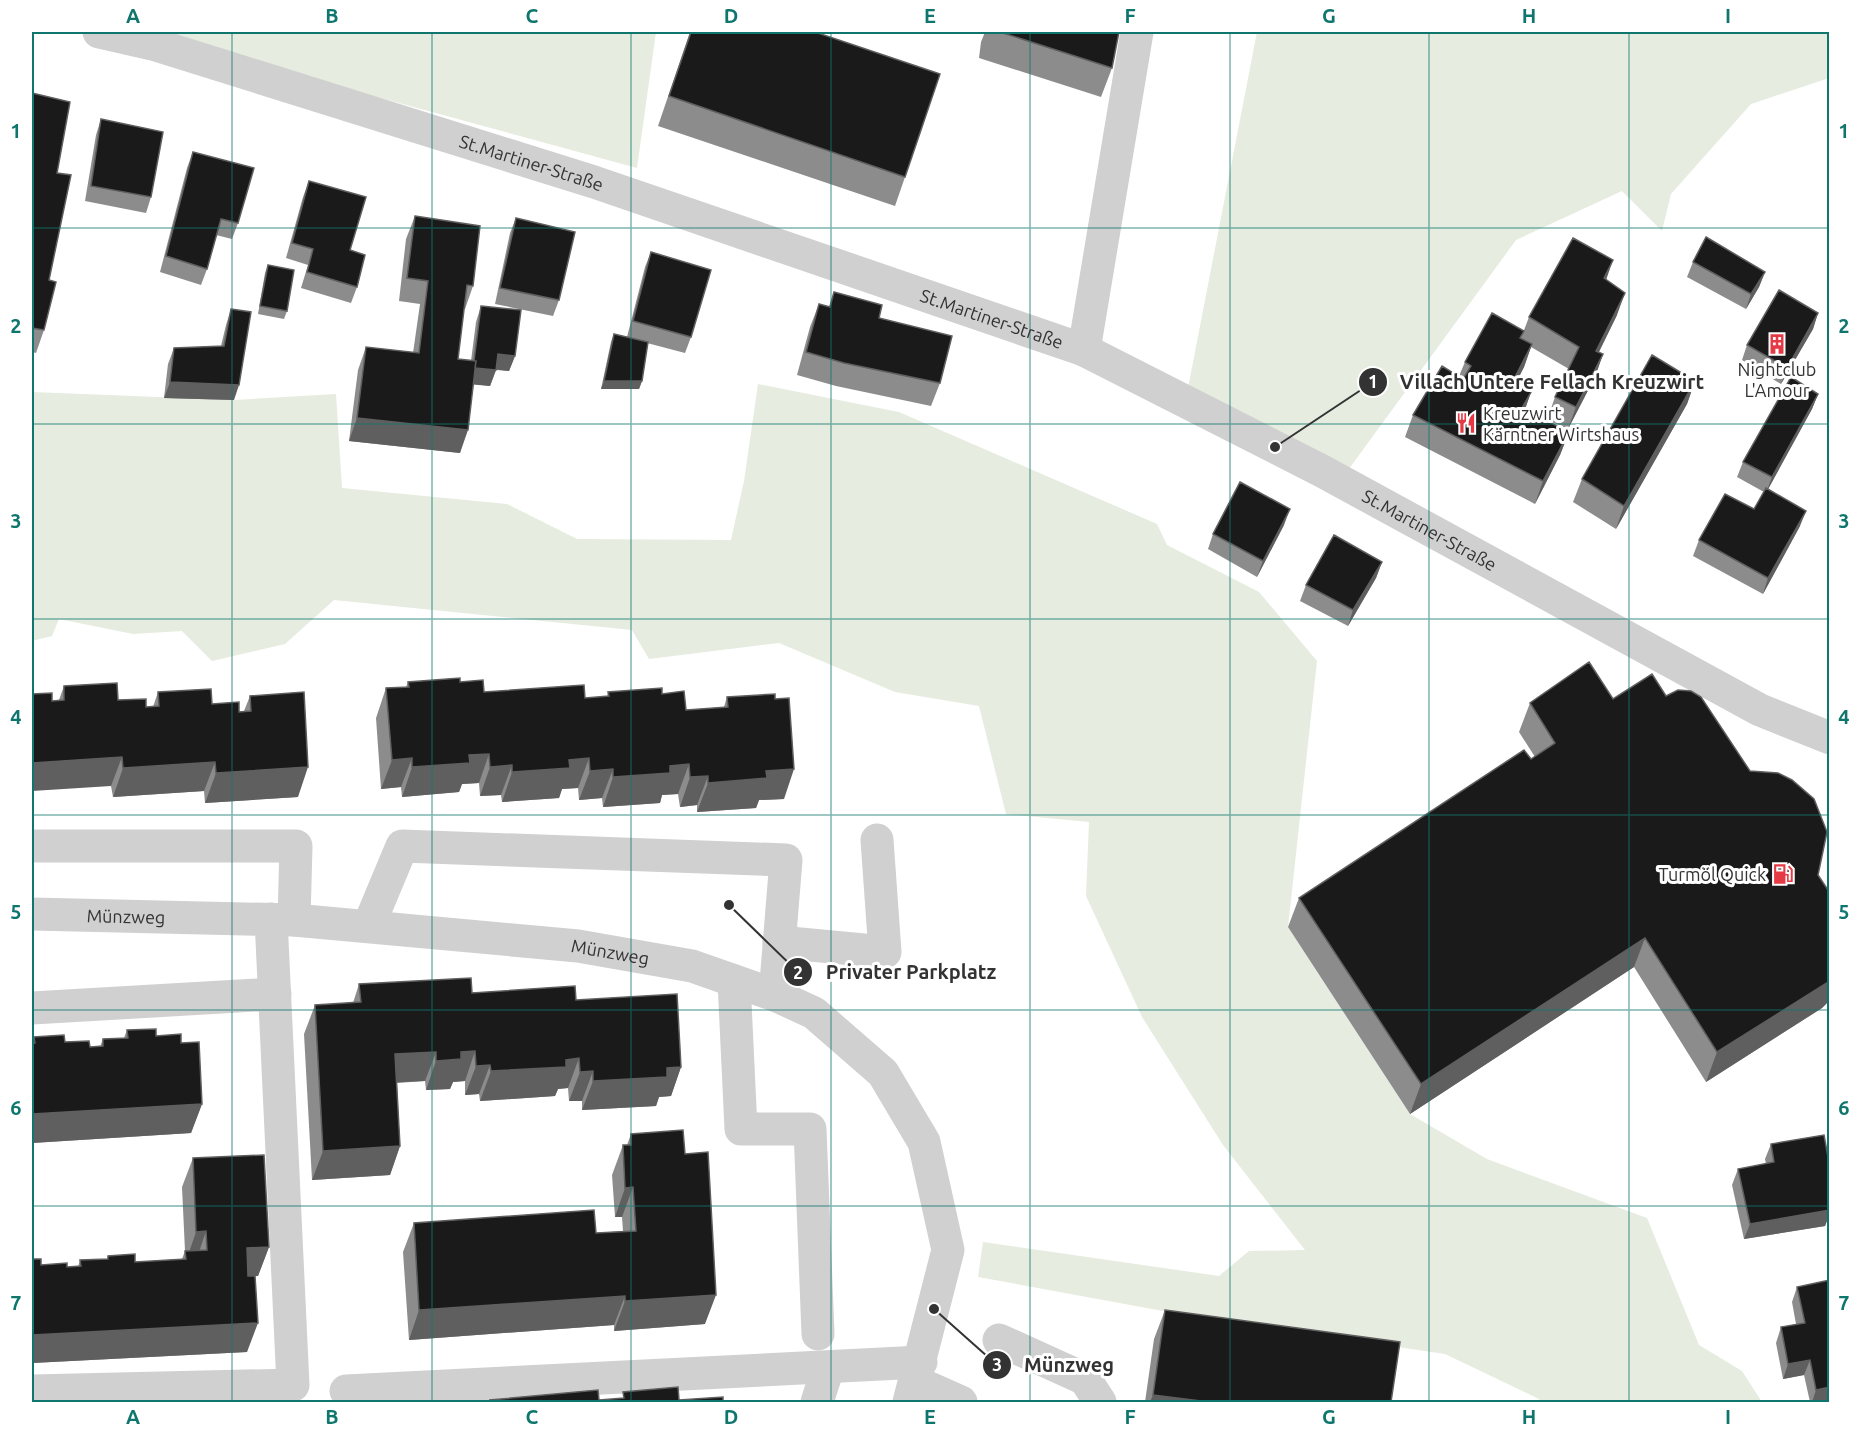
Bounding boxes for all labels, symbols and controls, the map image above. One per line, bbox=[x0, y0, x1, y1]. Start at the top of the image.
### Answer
text: A bbox=[126, 4, 140, 27]
text: B bbox=[325, 4, 339, 27]
text: C bbox=[526, 4, 539, 27]
text: D bbox=[724, 4, 738, 27]
text: E bbox=[924, 4, 936, 27]
text: F bbox=[1124, 4, 1136, 27]
text: G bbox=[1322, 4, 1336, 27]
text: H bbox=[1522, 4, 1536, 27]
text: I bbox=[1725, 4, 1731, 27]
text: 1 bbox=[10, 119, 22, 142]
text: 1 bbox=[1838, 119, 1850, 142]
street label: St.Martiner-Straße bbox=[457, 131, 606, 195]
street label: St.Martiner-Straße bbox=[918, 285, 1066, 352]
text: 2 bbox=[10, 314, 22, 337]
text: 2 bbox=[1838, 314, 1850, 337]
building icon: Nightclub L'Amour bbox=[1765, 332, 1789, 356]
place label: Nightclub L'Amour bbox=[1738, 359, 1816, 400]
callout: Villach Untere Fellach Kreuzwirt bbox=[1358, 363, 1717, 401]
text: Villach Untere Fellach Kreuzwirt bbox=[1400, 370, 1705, 393]
text: 1 bbox=[1368, 371, 1378, 391]
place label: Kreuzwirt Kärntner Wirtshaus bbox=[1483, 403, 1639, 444]
restaurant icon: Kreuzwirt Kärntner Wirtshaus bbox=[1454, 411, 1478, 435]
street label: St.Martiner-Straße bbox=[1359, 485, 1500, 574]
text: 3 bbox=[10, 509, 22, 532]
text: 3 bbox=[1838, 509, 1850, 532]
text: 4 bbox=[10, 705, 22, 728]
text: 4 bbox=[1838, 705, 1850, 728]
fuel station icon: Turmöl Quick bbox=[1771, 862, 1795, 886]
place label: Turmöl Quick bbox=[1658, 864, 1766, 885]
text: 5 bbox=[10, 900, 22, 923]
text: 5 bbox=[1838, 900, 1850, 923]
street label: Münzweg bbox=[86, 905, 166, 927]
street label: Münzweg bbox=[570, 935, 651, 968]
callout: Privater Parkplatz bbox=[783, 953, 1008, 991]
text: Privater Parkplatz bbox=[826, 960, 996, 983]
text: 2 bbox=[793, 962, 803, 982]
text: 6 bbox=[10, 1096, 22, 1119]
text: 6 bbox=[1838, 1096, 1850, 1119]
text: 7 bbox=[10, 1291, 22, 1314]
text: 7 bbox=[1838, 1291, 1850, 1314]
callout: Münzweg bbox=[982, 1346, 1126, 1384]
text: Münzweg bbox=[1024, 1353, 1114, 1376]
text: 3 bbox=[992, 1354, 1002, 1374]
text: A bbox=[126, 1405, 140, 1428]
text: B bbox=[325, 1405, 339, 1428]
text: C bbox=[526, 1405, 539, 1428]
text: D bbox=[724, 1405, 738, 1428]
text: E bbox=[924, 1405, 936, 1428]
text: F bbox=[1124, 1405, 1136, 1428]
text: G bbox=[1322, 1405, 1336, 1428]
text: H bbox=[1522, 1405, 1536, 1428]
text: I bbox=[1725, 1405, 1731, 1428]

